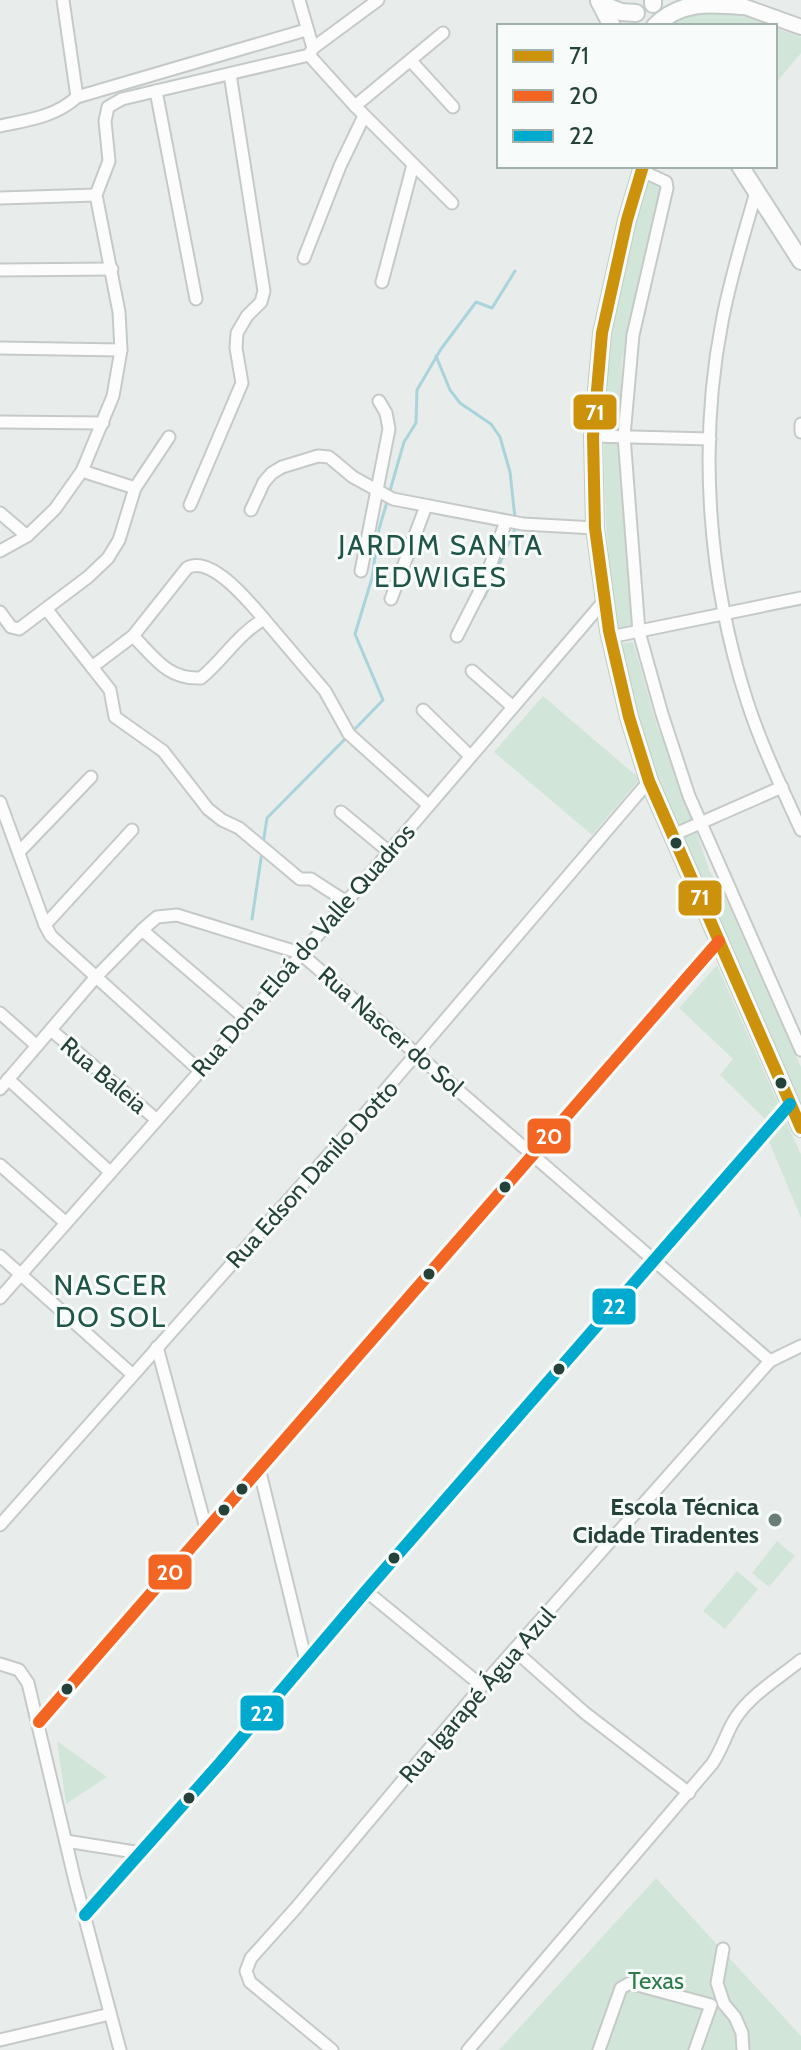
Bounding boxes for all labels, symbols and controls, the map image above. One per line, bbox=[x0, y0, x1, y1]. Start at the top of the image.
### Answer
legend bbox=[497, 24, 777, 168]
text: 71 bbox=[569, 41, 589, 70]
text: 20 bbox=[569, 81, 598, 110]
text: 22 bbox=[569, 121, 594, 150]
line badge: 71 bbox=[572, 393, 618, 431]
text: 71 bbox=[585, 399, 605, 426]
district label: JARDIM SANTA EDWIGES bbox=[337, 528, 544, 594]
street label: Rua Dona Eloá do Valle Quadros bbox=[185, 818, 421, 1082]
unlabelled marker bbox=[668, 835, 684, 851]
line badge: 71 bbox=[677, 879, 723, 917]
text: 71 bbox=[690, 884, 710, 911]
street label: Rua Nascer do Sol bbox=[313, 960, 470, 1102]
street label: Rua Baleia bbox=[55, 1030, 154, 1120]
street label: Rua Edson Danilo Dotto bbox=[220, 1074, 404, 1274]
unlabelled marker bbox=[773, 1075, 789, 1091]
line badge: 20 bbox=[526, 1117, 572, 1155]
text: 20 bbox=[535, 1123, 563, 1150]
unlabelled marker bbox=[497, 1179, 513, 1195]
unlabelled marker bbox=[421, 1266, 437, 1282]
district label: NASCER DO SOL bbox=[54, 1268, 168, 1334]
line badge: 22 bbox=[591, 1287, 637, 1326]
text: 22 bbox=[602, 1293, 626, 1320]
unlabelled marker bbox=[551, 1361, 567, 1377]
unlabelled marker bbox=[234, 1481, 250, 1497]
place label: Escola Técnica Cidade Tiradentes bbox=[572, 1492, 759, 1549]
unlabelled marker bbox=[216, 1502, 232, 1518]
marker: Escola Técnica Cidade Tiradentes bbox=[766, 1511, 784, 1529]
unlabelled marker bbox=[386, 1550, 402, 1566]
line badge: 20 bbox=[147, 1553, 193, 1591]
text: 20 bbox=[156, 1559, 184, 1586]
street label: Rua Igarapé Água Azul bbox=[393, 1601, 561, 1789]
unlabelled marker bbox=[59, 1681, 75, 1697]
line badge: 22 bbox=[239, 1694, 285, 1732]
text: 22 bbox=[250, 1700, 274, 1727]
unlabelled marker bbox=[181, 1790, 197, 1806]
park label: Texas bbox=[628, 1966, 684, 1995]

